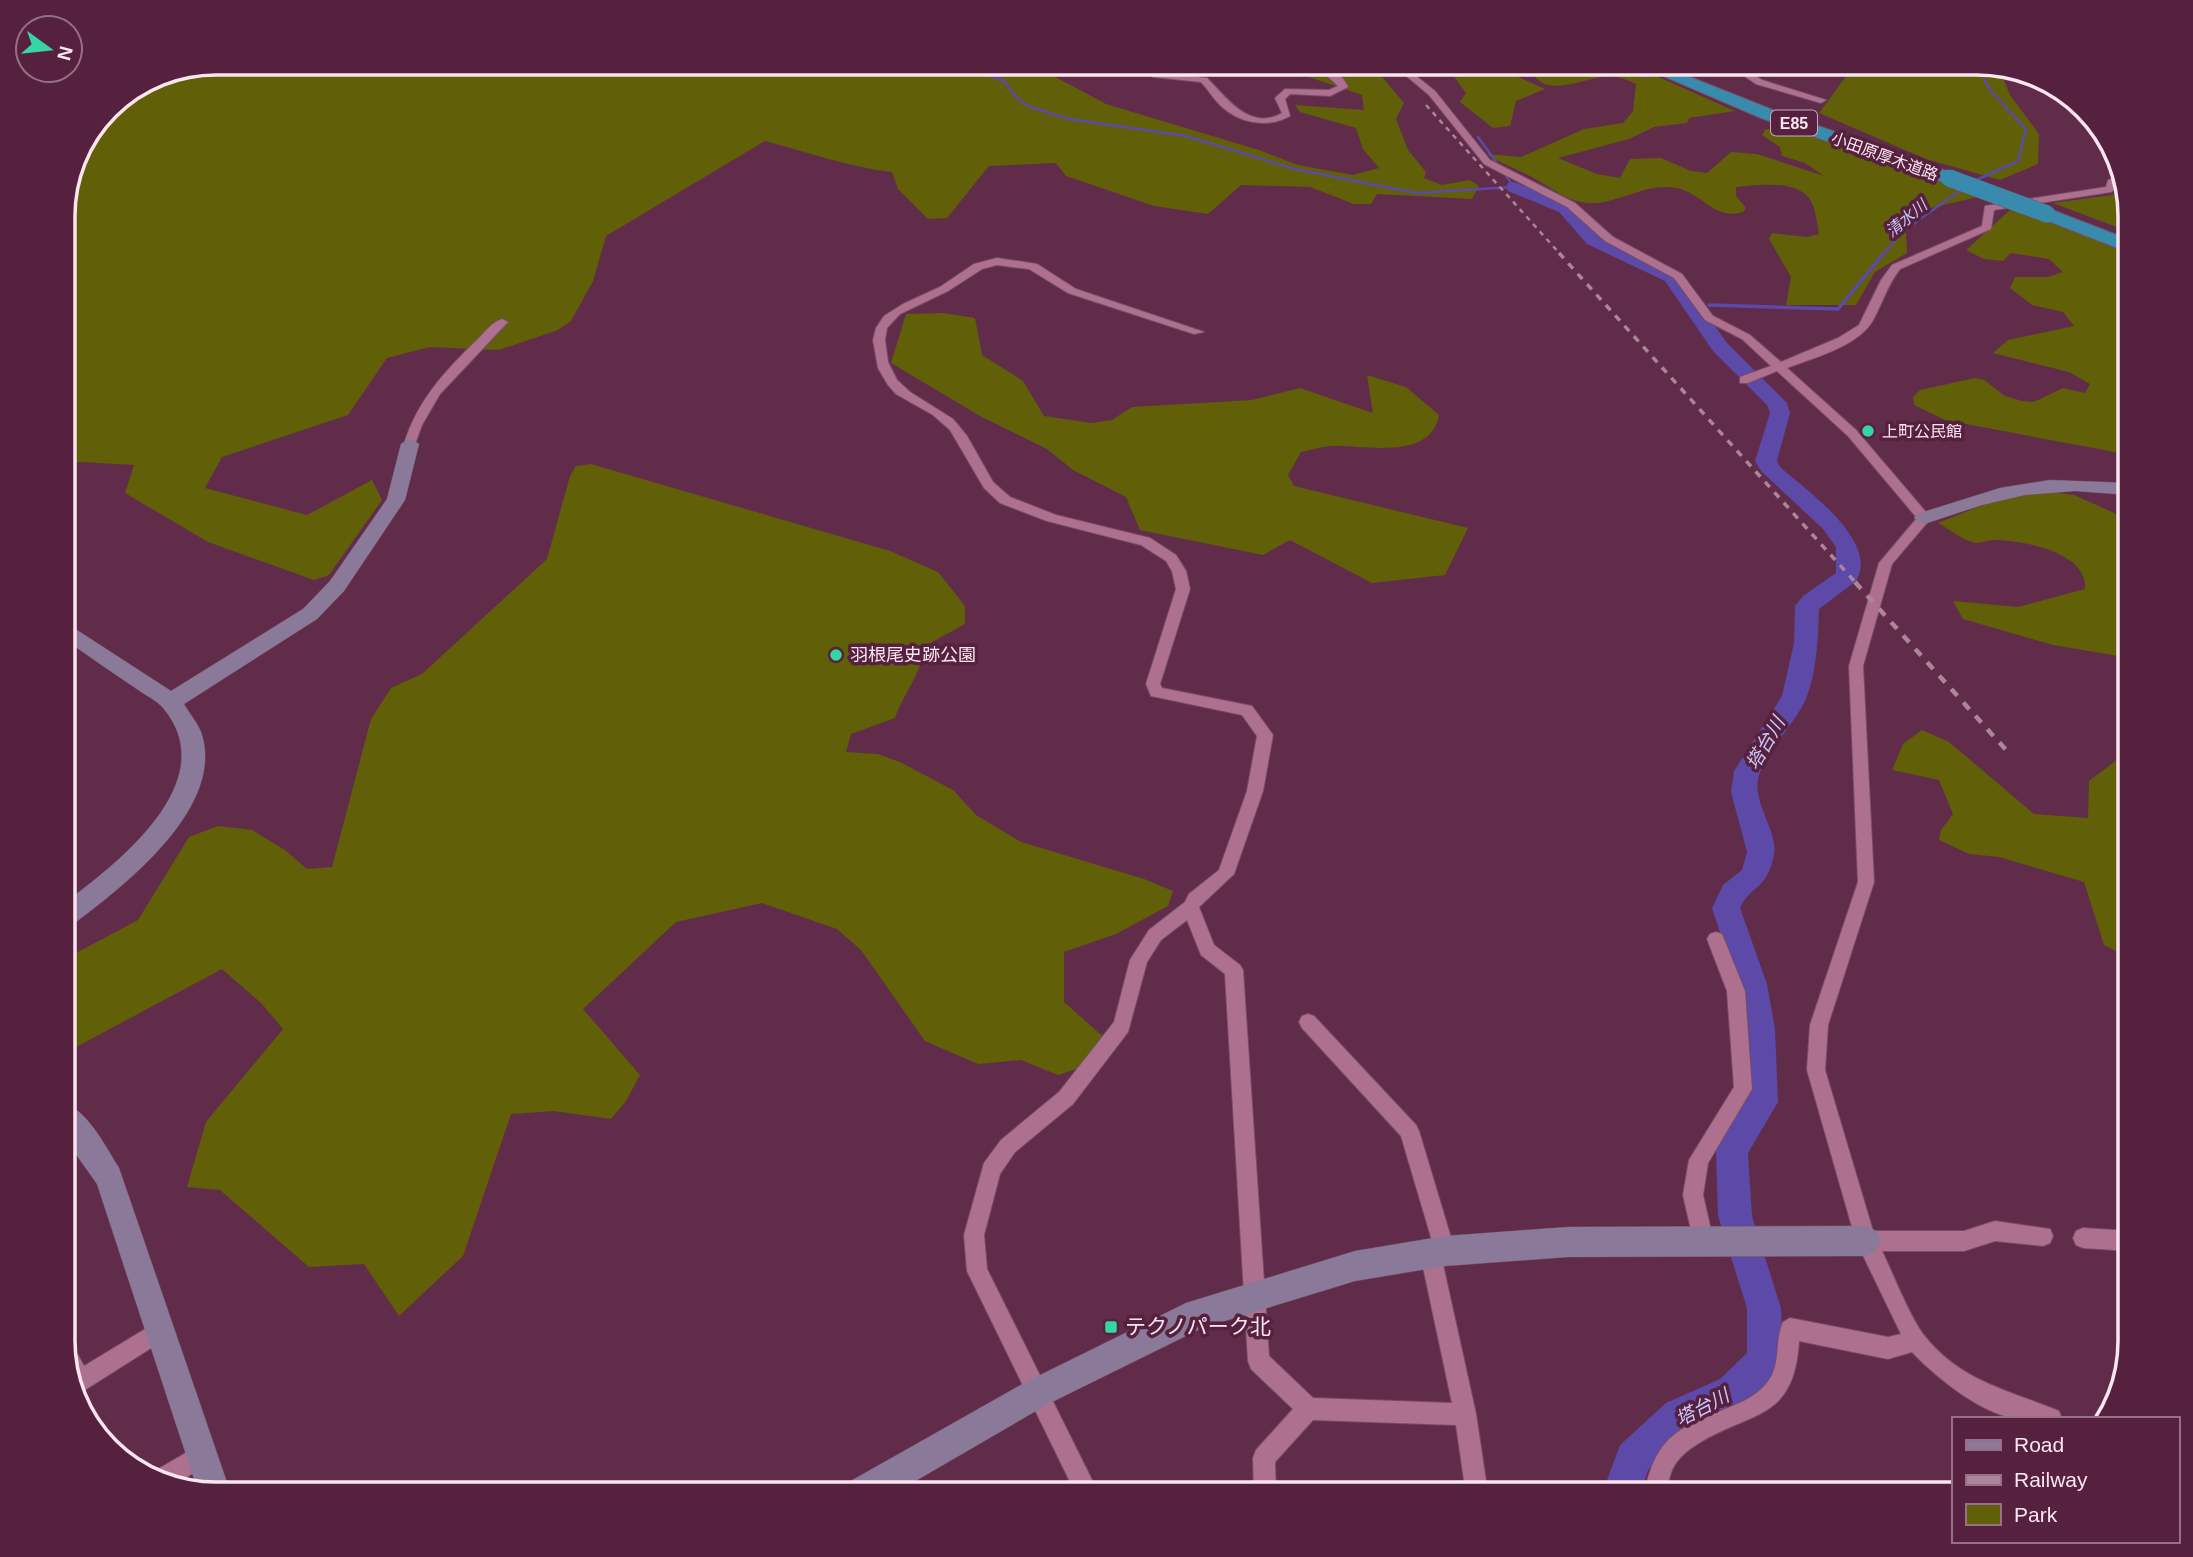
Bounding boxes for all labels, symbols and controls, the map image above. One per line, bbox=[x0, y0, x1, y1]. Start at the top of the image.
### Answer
north arrow bbox=[14, 14, 84, 84]
text: N bbox=[53, 44, 77, 63]
road number: E85 bbox=[1771, 111, 1817, 136]
street label: 小田原厚木道路 bbox=[1829, 129, 1940, 184]
water label: 清水川 bbox=[1882, 195, 1932, 240]
marker: 上町公民館 bbox=[1860, 423, 1876, 439]
place label: 上町公民館 bbox=[1882, 423, 1962, 440]
place label: 羽根尾史跡公園 bbox=[850, 645, 976, 665]
marker: 羽根尾史跡公園 bbox=[828, 647, 844, 663]
water label: 塔台川 bbox=[1742, 712, 1790, 773]
place label: テクノパーク北 bbox=[1125, 1315, 1271, 1338]
marker: テクノパーク北 bbox=[1103, 1319, 1119, 1335]
water label: 塔台川 bbox=[1672, 1384, 1734, 1430]
legend bbox=[1952, 1417, 2179, 1543]
text: Road bbox=[2014, 1433, 2064, 1456]
text: Railway bbox=[2014, 1468, 2088, 1491]
text: Park bbox=[2014, 1503, 2058, 1526]

